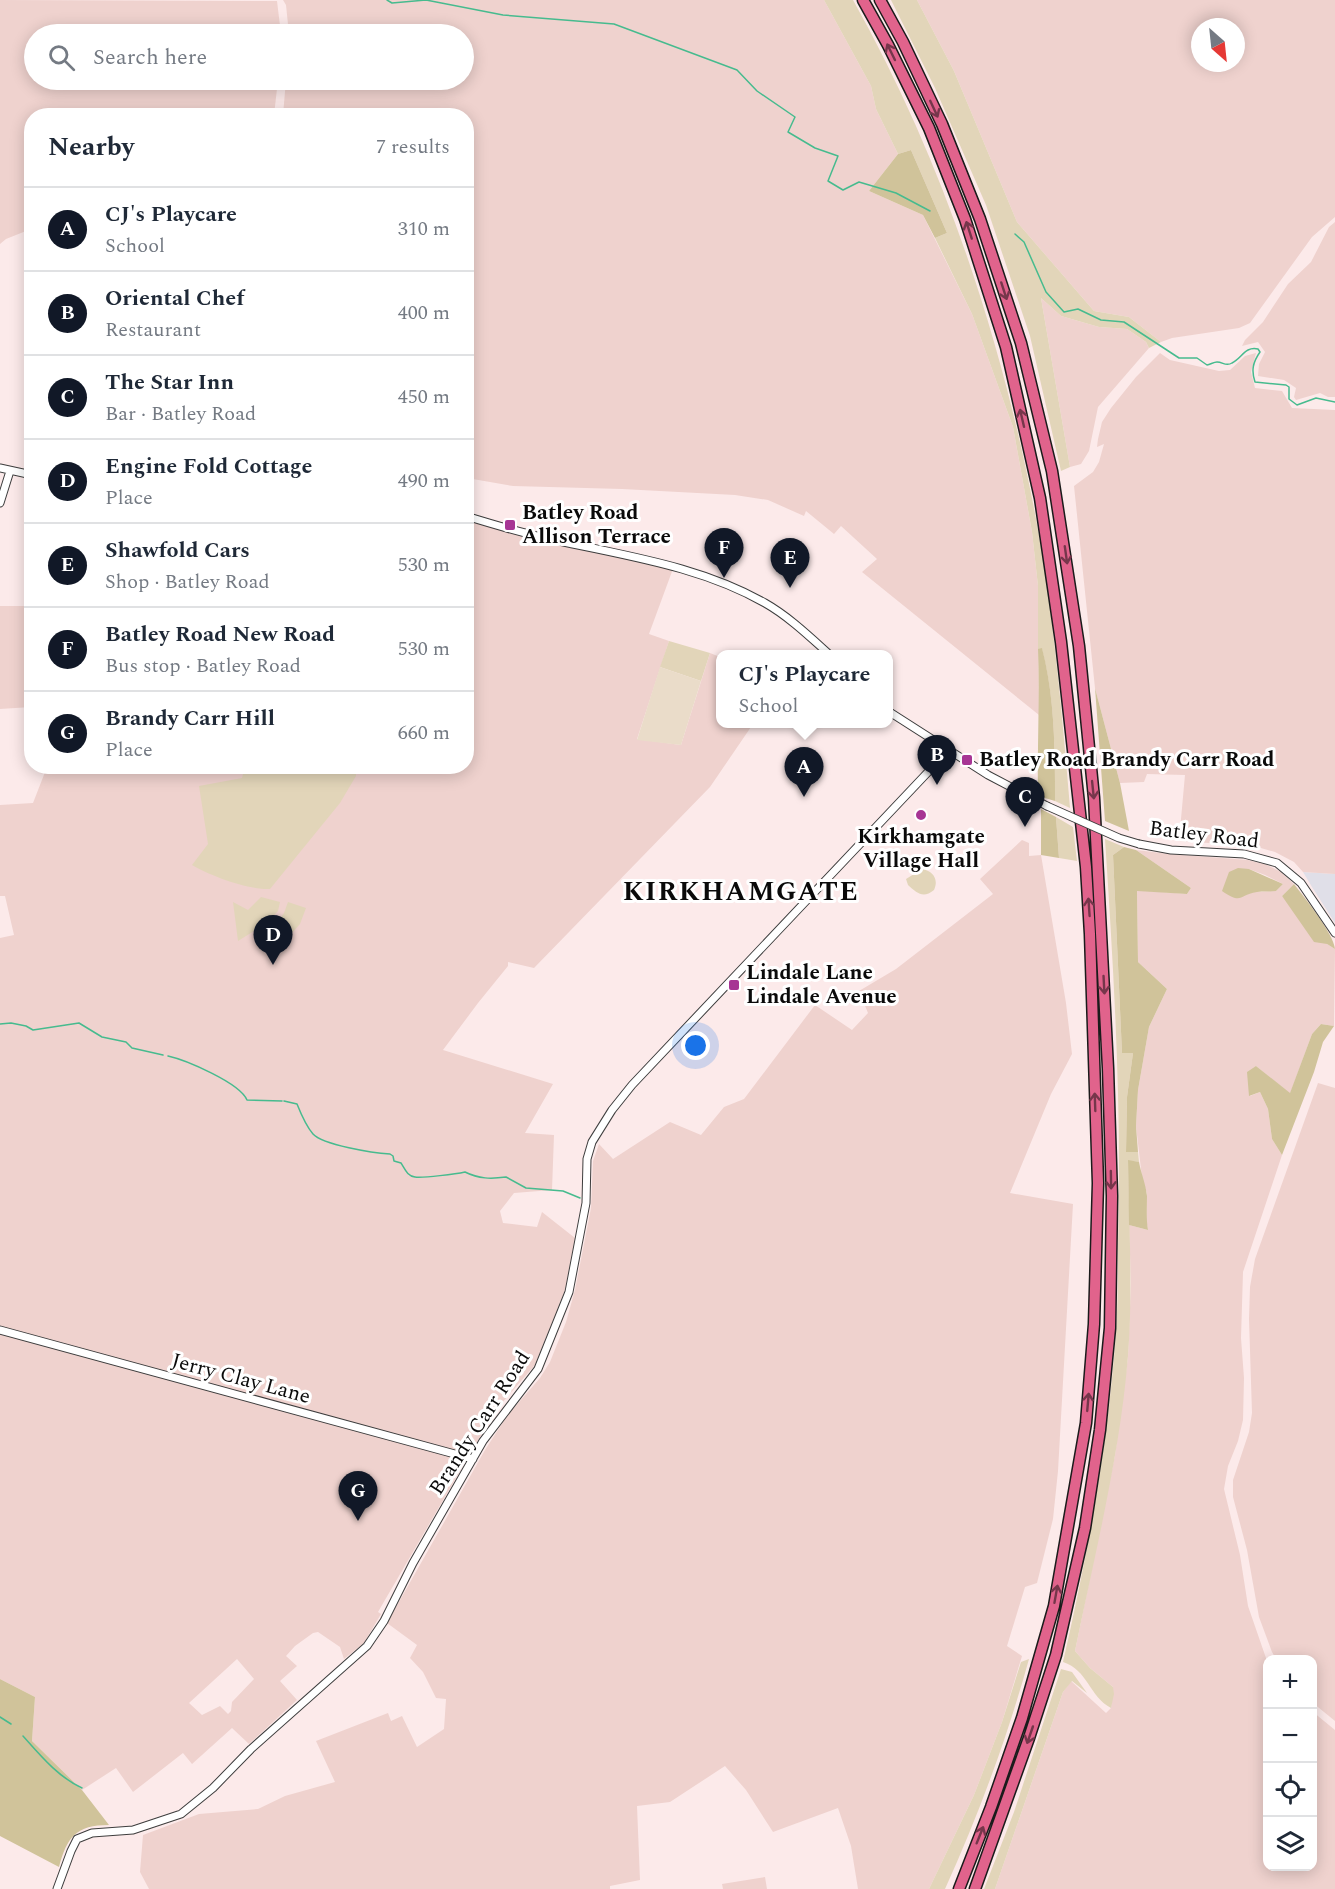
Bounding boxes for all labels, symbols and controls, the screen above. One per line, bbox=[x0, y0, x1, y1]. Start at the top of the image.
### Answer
north arrow bbox=[1191, 18, 1245, 72]
search box bbox=[24, 24, 474, 90]
icon: search bbox=[45, 41, 78, 74]
text: Search here bbox=[93, 41, 207, 74]
one-way arrow bbox=[885, 43, 896, 61]
one-way arrow bbox=[929, 99, 941, 117]
text: Nearby bbox=[48, 127, 134, 167]
text: 7 results bbox=[376, 132, 450, 162]
text: CJ's Playcare bbox=[105, 198, 237, 231]
text: A bbox=[60, 214, 75, 244]
text: 310 m bbox=[398, 214, 450, 244]
one-way arrow bbox=[962, 221, 973, 240]
text: School bbox=[105, 231, 165, 261]
one-way arrow bbox=[999, 281, 1010, 300]
text: Oriental Chef bbox=[105, 282, 244, 315]
text: B bbox=[60, 298, 75, 328]
text: 400 m bbox=[398, 298, 450, 328]
text: Restaurant bbox=[105, 315, 201, 345]
text: The Star Inn bbox=[105, 366, 234, 399]
text: C bbox=[60, 382, 75, 412]
text: 450 m bbox=[398, 382, 450, 412]
text: Bar · Batley Road bbox=[105, 399, 256, 429]
one-way arrow bbox=[1016, 408, 1028, 427]
text: Engine Fold Cottage bbox=[105, 450, 312, 483]
text: D bbox=[59, 466, 76, 496]
text: 490 m bbox=[398, 466, 450, 496]
text: Place bbox=[105, 483, 153, 513]
place label: Batley Road Allison Terrace bbox=[522, 497, 671, 553]
marker: Batley Road Allison Terrace bbox=[503, 518, 517, 532]
pin: F bbox=[704, 528, 744, 578]
text: Shawfold Cars bbox=[105, 534, 250, 567]
pin: E bbox=[770, 538, 810, 588]
one-way arrow bbox=[1060, 544, 1071, 564]
text: E bbox=[61, 550, 74, 580]
text: 530 m bbox=[398, 550, 450, 580]
text: Shop · Batley Road bbox=[105, 567, 270, 597]
text: Batley Road New Road bbox=[105, 618, 335, 651]
text: F bbox=[61, 634, 74, 664]
text: 530 m bbox=[398, 634, 450, 664]
popup bbox=[716, 650, 893, 728]
text: Bus stop · Batley Road bbox=[105, 651, 301, 681]
text: CJ's Playcare bbox=[739, 658, 870, 691]
text: School bbox=[739, 691, 798, 721]
text: Brandy Carr Hill bbox=[105, 702, 275, 735]
text: G bbox=[60, 718, 75, 748]
text: 660 m bbox=[398, 718, 450, 748]
text: Place bbox=[105, 735, 153, 765]
pin: B bbox=[918, 736, 956, 785]
place label: Batley Road Brandy Carr Road bbox=[979, 744, 1274, 776]
pin: A bbox=[784, 748, 824, 797]
marker: Batley Road Brandy Carr Road bbox=[960, 753, 974, 767]
pin: C bbox=[1006, 778, 1044, 827]
one-way arrow bbox=[1088, 780, 1099, 800]
marker: Kirkhamgate Village Hall bbox=[914, 808, 928, 822]
street label: Batley Road bbox=[1147, 812, 1261, 858]
place label: Kirkhamgate Village Hall bbox=[857, 821, 985, 877]
district label: KIRKHAMGATE bbox=[623, 871, 859, 913]
one-way arrow bbox=[1083, 898, 1094, 918]
pin: D bbox=[254, 916, 292, 965]
place label: Lindale Lane Lindale Avenue bbox=[746, 957, 897, 1013]
one-way arrow bbox=[1098, 974, 1109, 994]
marker: Lindale Lane Lindale Avenue bbox=[727, 978, 741, 992]
your location bbox=[681, 1031, 710, 1060]
one-way arrow bbox=[1090, 1093, 1101, 1113]
one-way arrow bbox=[1105, 1169, 1117, 1189]
street label: Brandy Carr Road bbox=[421, 1344, 539, 1502]
street label: Jerry Clay Lane bbox=[168, 1345, 314, 1413]
one-way arrow bbox=[1083, 1392, 1094, 1412]
pin: G bbox=[338, 1472, 378, 1521]
one-way arrow bbox=[1051, 1585, 1062, 1605]
map controls bbox=[1263, 1655, 1317, 1871]
button: + bbox=[1263, 1655, 1317, 1709]
button: − bbox=[1263, 1709, 1317, 1763]
one-way arrow bbox=[1024, 1725, 1035, 1744]
button: locate bbox=[1263, 1763, 1317, 1817]
button: layers bbox=[1263, 1817, 1317, 1871]
one-way arrow bbox=[976, 1826, 987, 1844]

